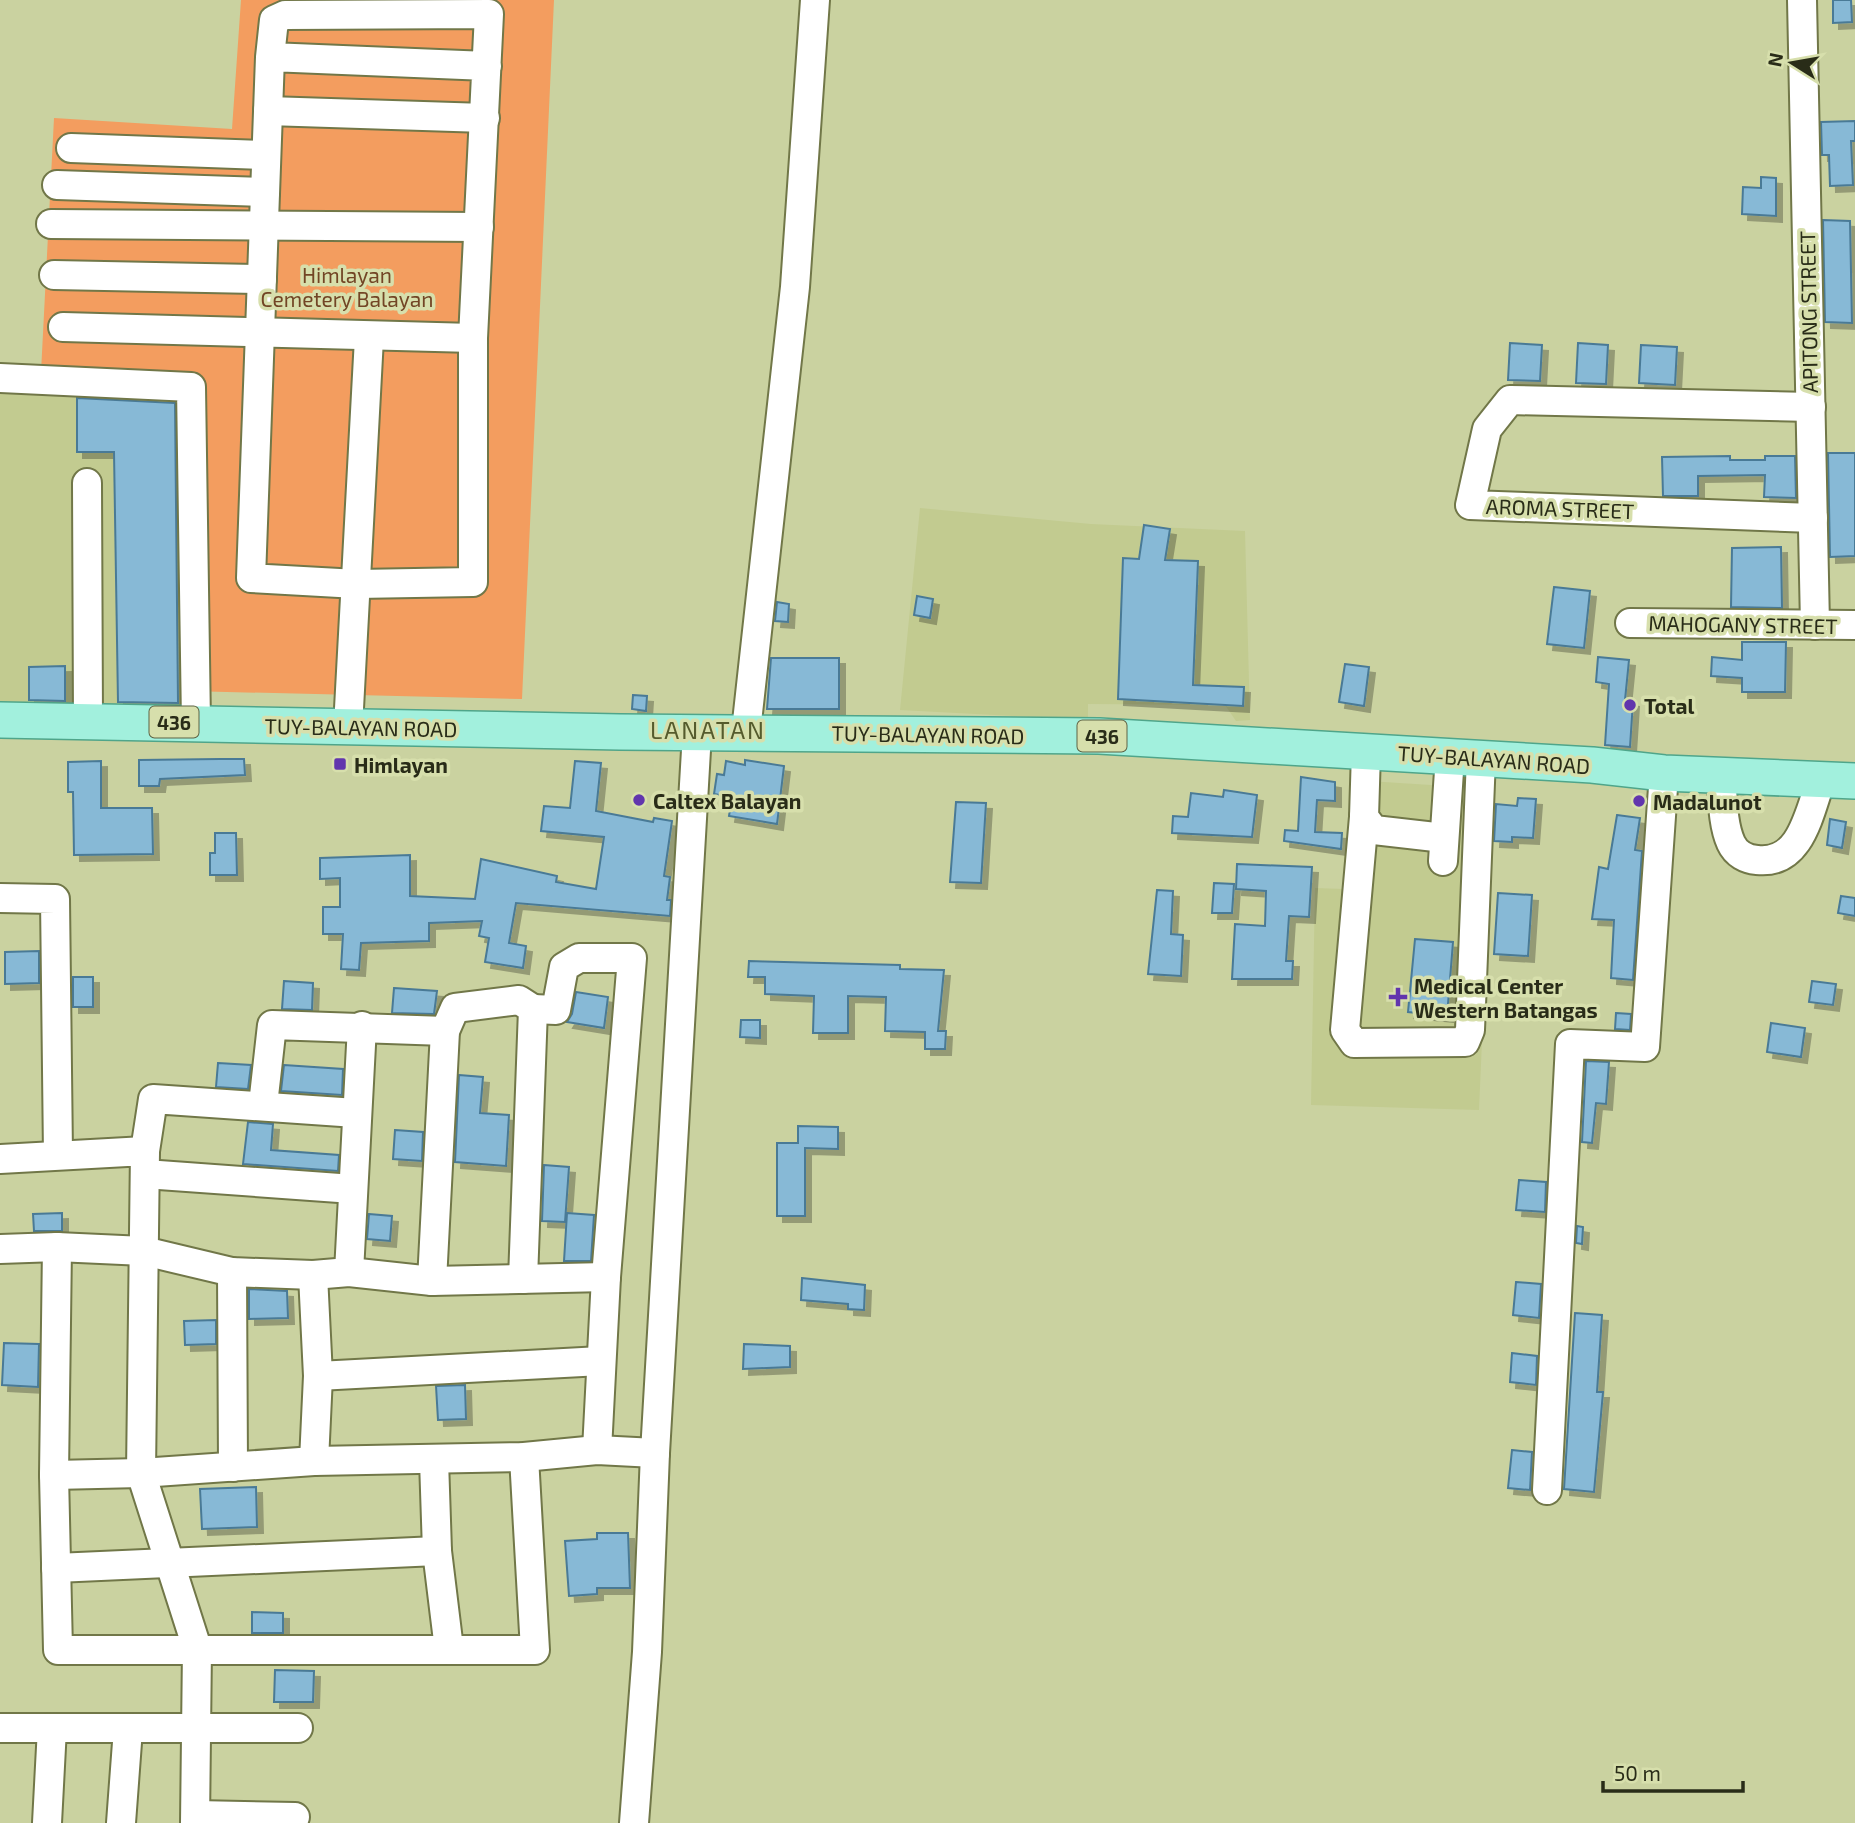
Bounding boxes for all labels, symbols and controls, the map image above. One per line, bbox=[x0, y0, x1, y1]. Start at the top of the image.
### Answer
north arrow bbox=[1757, 28, 1827, 98]
text: N bbox=[1762, 51, 1787, 69]
street label: APITONG STREET bbox=[1794, 231, 1822, 393]
park label: Himlayan Cemetery Balayan bbox=[261, 262, 434, 311]
street label: AROMA STREET bbox=[1485, 493, 1635, 523]
street label: MAHOGANY STREET bbox=[1648, 610, 1838, 638]
place label: Total bbox=[1644, 693, 1694, 718]
marker: Total bbox=[1622, 697, 1638, 713]
road number: 436 bbox=[150, 706, 198, 737]
street label: TUY-BALAYAN ROAD bbox=[265, 713, 457, 741]
district label: LANATAN bbox=[650, 715, 766, 744]
street label: TUY-BALAYAN ROAD bbox=[832, 720, 1024, 748]
road number: 436 bbox=[1078, 720, 1126, 751]
street label: TUY-BALAYAN ROAD bbox=[1397, 740, 1591, 778]
place label: Himlayan bbox=[354, 752, 448, 778]
marker: Himlayan bbox=[332, 756, 348, 772]
place label: Caltex Balayan bbox=[653, 788, 801, 814]
place label: Madalunot bbox=[1653, 789, 1762, 814]
marker: Caltex Balayan bbox=[631, 792, 647, 808]
marker: Madalunot bbox=[1631, 793, 1647, 809]
place label: Medical Center Western Batangas bbox=[1414, 973, 1598, 1022]
marker: Medical Center Western Batangas bbox=[1388, 987, 1408, 1007]
scale bar bbox=[1603, 1750, 1743, 1794]
text: 50 m bbox=[1614, 1760, 1661, 1785]

